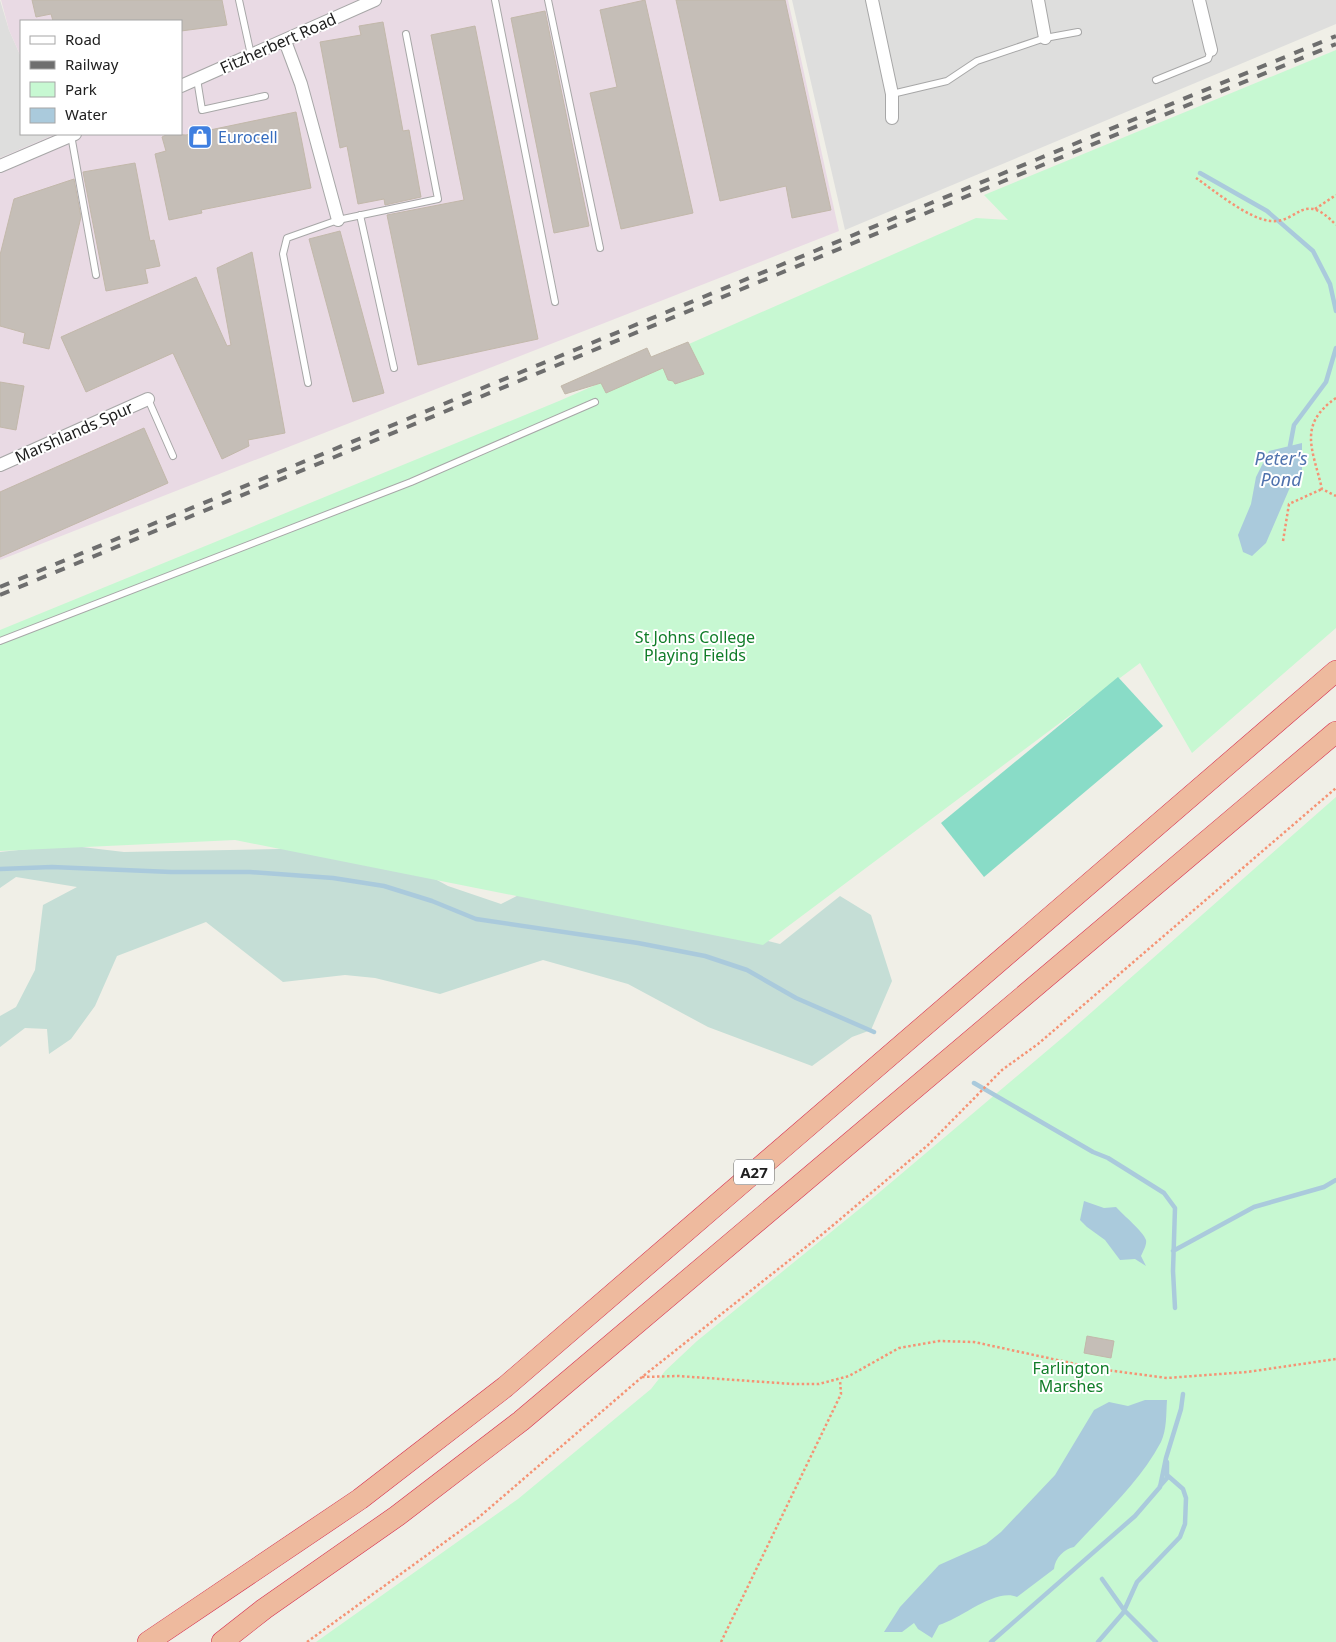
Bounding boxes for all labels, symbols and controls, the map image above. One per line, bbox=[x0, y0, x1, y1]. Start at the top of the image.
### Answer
street label: Fitzherbert Road bbox=[216, 8, 340, 78]
legend bbox=[20, 20, 182, 135]
text: Road bbox=[65, 29, 101, 49]
text: Railway bbox=[65, 54, 119, 74]
text: Park bbox=[65, 79, 97, 99]
text: Water bbox=[65, 104, 107, 124]
shop icon: Eurocell bbox=[187, 124, 213, 150]
place label: Eurocell bbox=[218, 126, 278, 148]
street label: Marshlands Spur bbox=[11, 396, 137, 468]
water label: Peter's Pond bbox=[1254, 446, 1308, 491]
park label: St Johns College Playing Fields bbox=[635, 626, 755, 666]
road number: A27 bbox=[734, 1160, 774, 1184]
park label: Farlington Marshes bbox=[1032, 1357, 1110, 1397]

